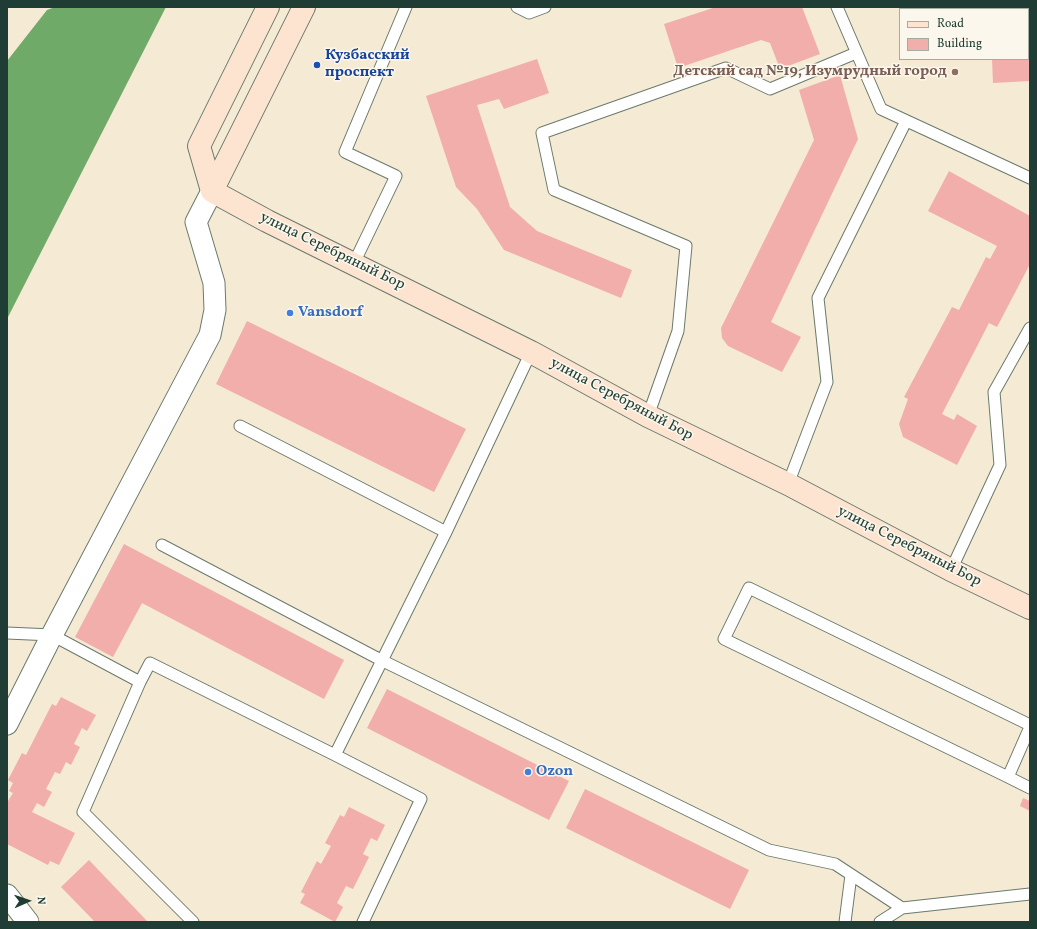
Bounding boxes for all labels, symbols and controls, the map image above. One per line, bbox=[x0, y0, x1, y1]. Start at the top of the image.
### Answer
legend bbox=[899, 8, 1029, 60]
text: Road bbox=[937, 16, 964, 32]
text: Building bbox=[937, 36, 982, 52]
place label: Кузбасский проспект bbox=[325, 47, 410, 82]
marker: Кузбасский проспект bbox=[312, 60, 322, 70]
place label: Детский сад №19, Изумрудный город bbox=[673, 63, 947, 81]
marker: Детский сад №19, Изумрудный город bbox=[950, 67, 960, 77]
street label: улица Серебряный Бор bbox=[256, 209, 408, 295]
place label: Vansdorf bbox=[298, 304, 363, 322]
marker: Vansdorf bbox=[285, 308, 295, 318]
street label: улица Серебряный Бор bbox=[546, 355, 696, 445]
street label: улица Серебряный Бор bbox=[834, 503, 984, 591]
place label: Ozon bbox=[536, 763, 573, 781]
marker: Ozon bbox=[523, 767, 533, 777]
north arrow bbox=[8, 881, 48, 921]
text: N bbox=[33, 896, 48, 905]

